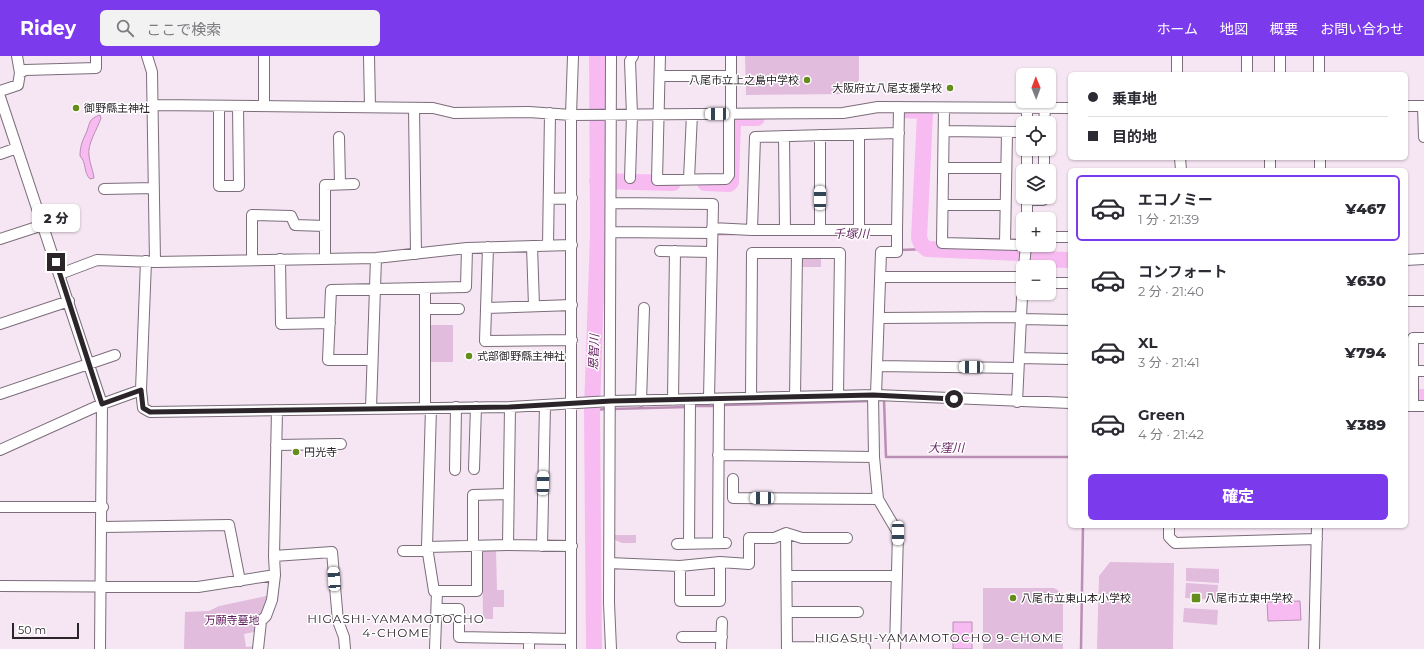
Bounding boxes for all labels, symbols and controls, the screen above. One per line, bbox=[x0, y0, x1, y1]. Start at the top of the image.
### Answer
search box bbox=[100, 10, 380, 46]
text: Ridey bbox=[20, 17, 76, 40]
icon: search bbox=[114, 17, 136, 39]
text: ここで検索 bbox=[146, 20, 221, 39]
text: ホーム bbox=[1156, 20, 1198, 38]
text: 地図 bbox=[1220, 20, 1248, 38]
text: 概要 bbox=[1270, 20, 1298, 38]
text: お問い合わせ bbox=[1320, 20, 1404, 38]
north arrow bbox=[1016, 68, 1056, 108]
map controls bbox=[1016, 68, 1056, 300]
place label: 八尾市立上之島中学校 bbox=[689, 73, 799, 87]
marker: 八尾市立上之島中学校 bbox=[802, 75, 812, 85]
place label: 大阪府立八尾支援学校 bbox=[832, 81, 942, 95]
marker: 大阪府立八尾支援学校 bbox=[945, 83, 955, 93]
text: 乗車地 bbox=[1112, 89, 1157, 108]
place label: 御野縣主神社 bbox=[83, 101, 150, 115]
marker: 御野縣主神社 bbox=[71, 103, 81, 113]
car bbox=[705, 108, 729, 120]
button: locate bbox=[1016, 116, 1056, 156]
text: 目的地 bbox=[1112, 127, 1157, 146]
button: layers bbox=[1016, 164, 1056, 204]
car bbox=[814, 186, 826, 210]
icon: car bbox=[1090, 190, 1126, 226]
text: エコノミー bbox=[1138, 190, 1213, 209]
text: ¥467 bbox=[1345, 199, 1386, 218]
callout: 2 分 bbox=[32, 204, 80, 232]
text: 2 分 bbox=[44, 210, 68, 226]
text: 1 分 · 21:39 bbox=[1138, 211, 1199, 227]
button: + bbox=[1016, 212, 1056, 252]
water label: 千塚川 bbox=[833, 226, 871, 241]
route end bbox=[47, 253, 65, 271]
button: − bbox=[1016, 260, 1056, 300]
icon: car bbox=[1090, 262, 1126, 298]
text: コンフォート bbox=[1138, 262, 1228, 281]
text: ¥630 bbox=[1346, 271, 1386, 290]
text: 2 分 · 21:40 bbox=[1138, 283, 1204, 299]
water label: 恩智川 bbox=[585, 332, 602, 370]
text: XL bbox=[1138, 333, 1157, 352]
icon: car bbox=[1090, 334, 1126, 370]
text: ¥794 bbox=[1345, 343, 1386, 362]
place label: 式部御野縣主神社 bbox=[477, 349, 565, 363]
marker: 式部御野縣主神社 bbox=[464, 351, 474, 361]
text: 3 分 · 21:41 bbox=[1138, 354, 1200, 370]
car bbox=[959, 361, 983, 373]
route start bbox=[945, 390, 963, 408]
text: Green bbox=[1138, 405, 1185, 424]
icon: car bbox=[1090, 406, 1126, 442]
text: ¥389 bbox=[1346, 415, 1386, 434]
text: 4 分 · 21:42 bbox=[1138, 426, 1204, 442]
water label: 大窪川 bbox=[928, 440, 966, 455]
place label: 円光寺 bbox=[304, 445, 337, 459]
marker: 円光寺 bbox=[291, 447, 301, 457]
car bbox=[537, 471, 549, 495]
button: 確定 bbox=[1088, 474, 1388, 520]
car bbox=[750, 492, 774, 504]
car bbox=[892, 521, 904, 545]
car bbox=[327, 567, 341, 591]
place label: 八尾市立東山本小学校 bbox=[1021, 591, 1131, 605]
place label: 八尾市立東中学校 bbox=[1205, 591, 1293, 605]
marker: 八尾市立東中学校 bbox=[1190, 592, 1202, 604]
marker: 八尾市立東山本小学校 bbox=[1008, 593, 1018, 603]
district label: HIGASHI-YAMAMOTOCHO 4-CHOME bbox=[307, 611, 485, 640]
park label: 万願寺墓地 bbox=[205, 613, 260, 627]
scale bar bbox=[12, 621, 79, 640]
text: 50 m bbox=[18, 623, 46, 637]
district label: HIGASHI-YAMAMOTOCHO 9-CHOME bbox=[815, 630, 1063, 645]

